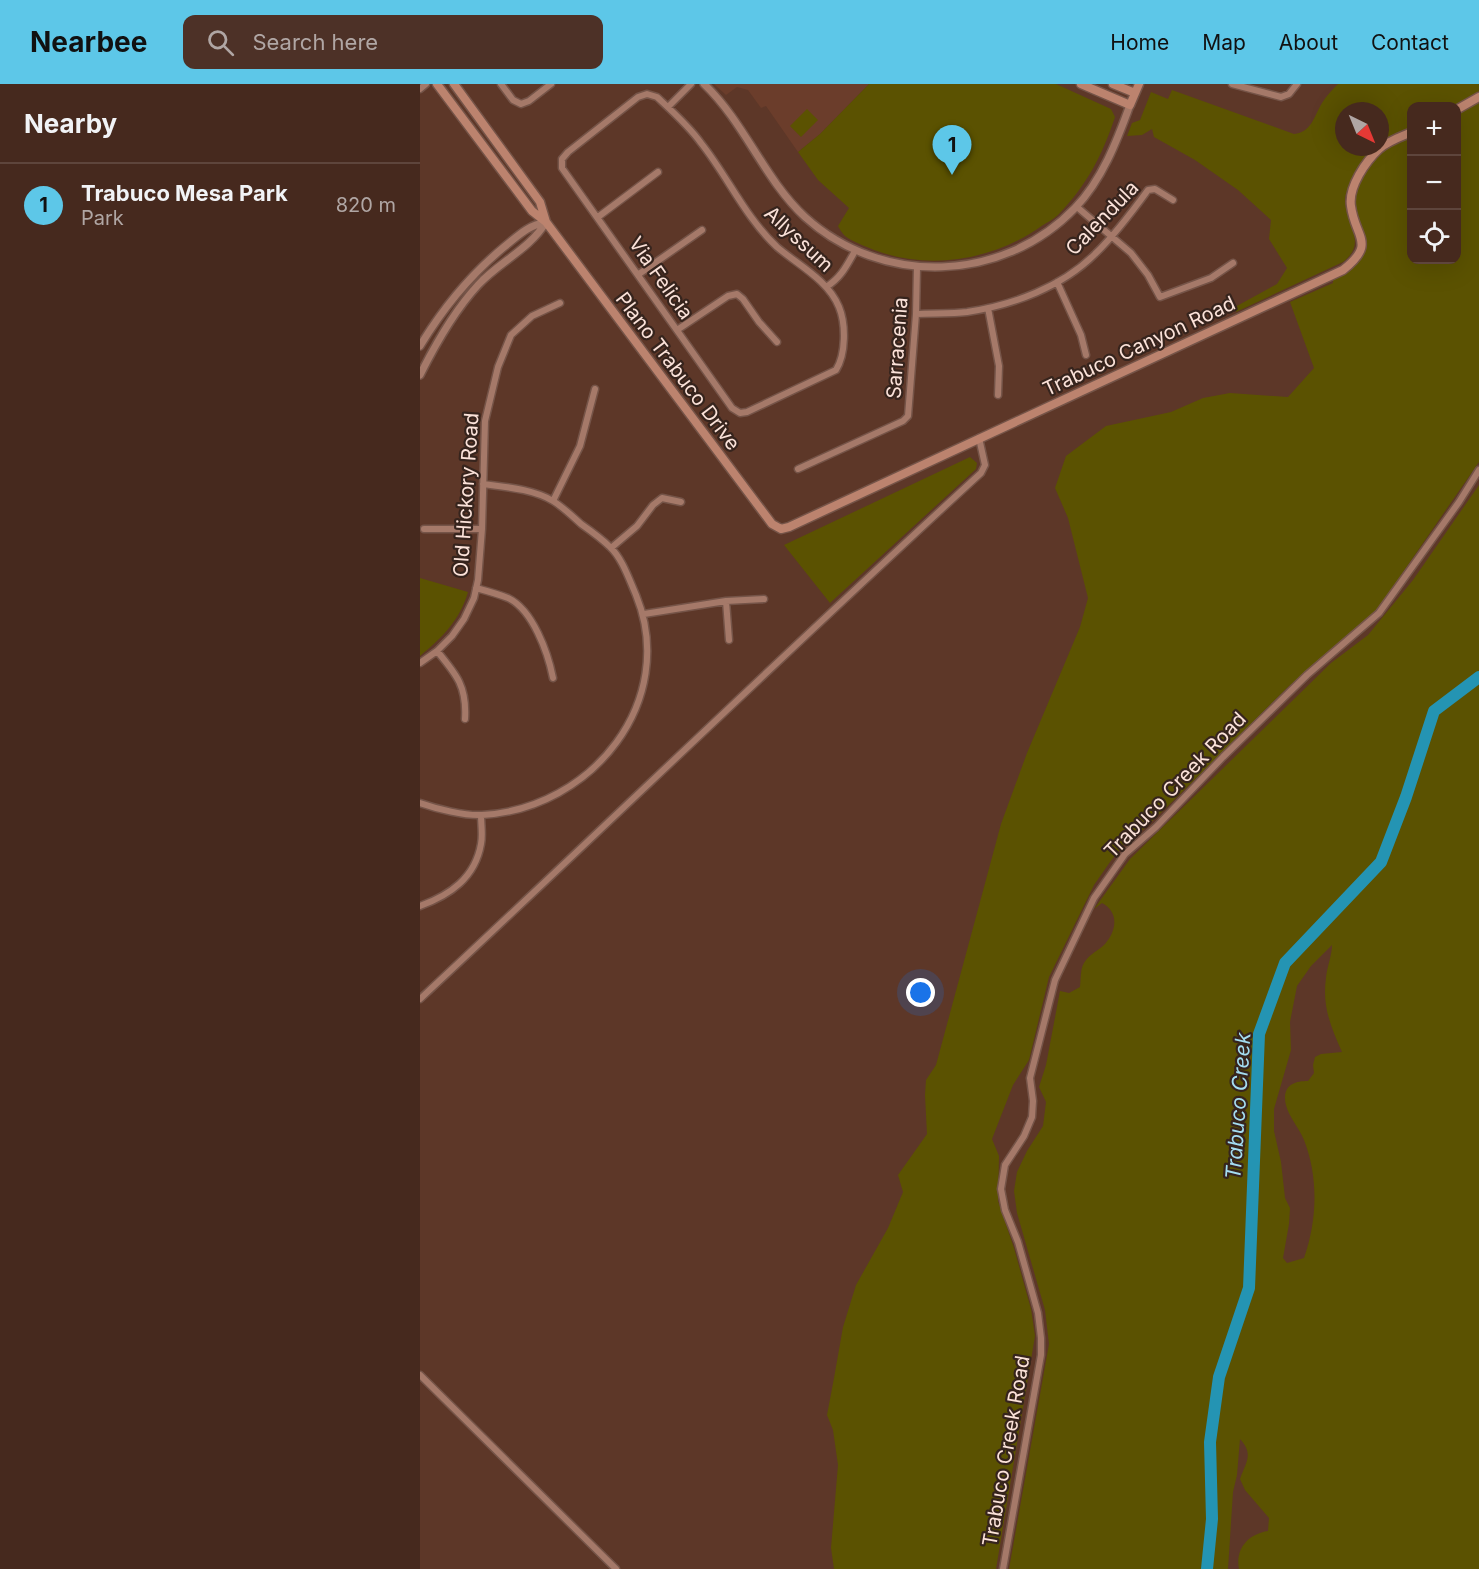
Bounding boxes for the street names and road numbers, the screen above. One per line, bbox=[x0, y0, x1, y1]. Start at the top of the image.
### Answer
street label: Calendula bbox=[1061, 176, 1143, 260]
street label: Allyssum bbox=[760, 201, 838, 277]
street label: Via Felicia bbox=[624, 232, 698, 324]
street label: Plano Trabuco Drive bbox=[611, 287, 745, 455]
street label: Trabuco Canyon Road bbox=[1039, 291, 1239, 401]
street label: Sarracenia bbox=[881, 296, 913, 400]
street label: Old Hickory Road bbox=[448, 412, 484, 578]
street label: Trabuco Creek Road bbox=[1099, 707, 1251, 863]
street label: Trabuco Creek Road bbox=[977, 1354, 1035, 1548]

